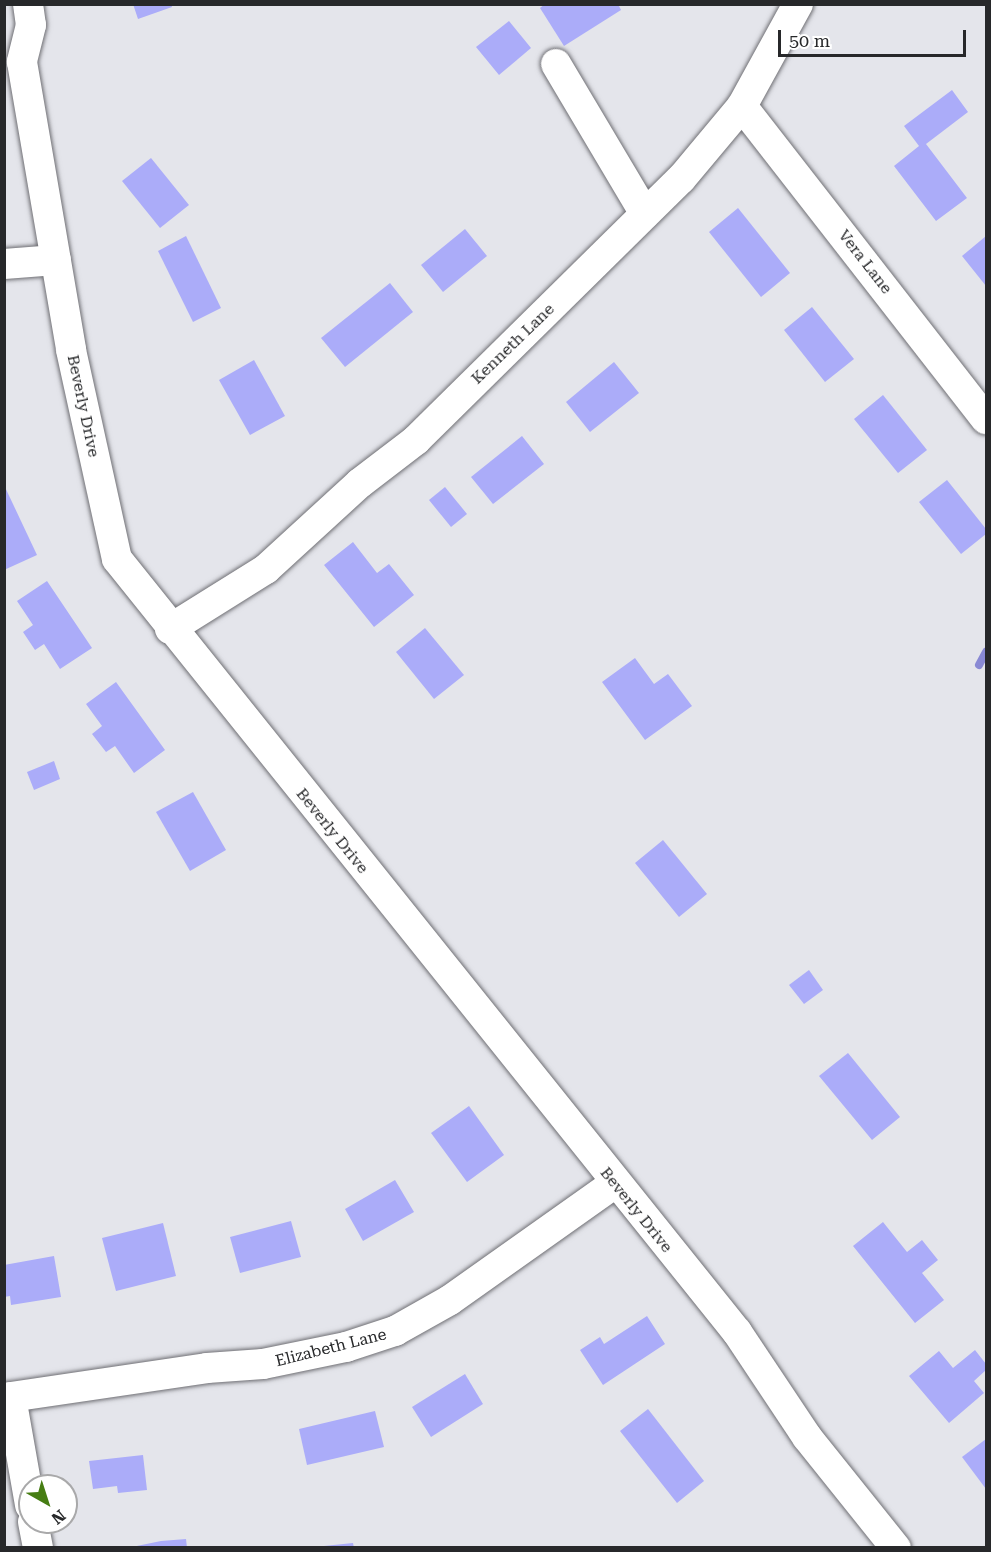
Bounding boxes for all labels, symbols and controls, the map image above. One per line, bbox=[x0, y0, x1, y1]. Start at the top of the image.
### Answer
scale bar bbox=[781, 18, 968, 56]
text: 50 m bbox=[789, 30, 830, 51]
street label: Vera Lane bbox=[834, 226, 896, 298]
street label: Kenneth Lane bbox=[468, 300, 558, 388]
street label: Beverly Drive bbox=[63, 353, 103, 459]
street label: Beverly Drive bbox=[292, 785, 372, 877]
street label: Beverly Drive bbox=[596, 1164, 676, 1256]
street label: Elizabeth Lane bbox=[273, 1325, 389, 1371]
north arrow bbox=[18, 1474, 78, 1534]
text: N bbox=[48, 1506, 69, 1528]

